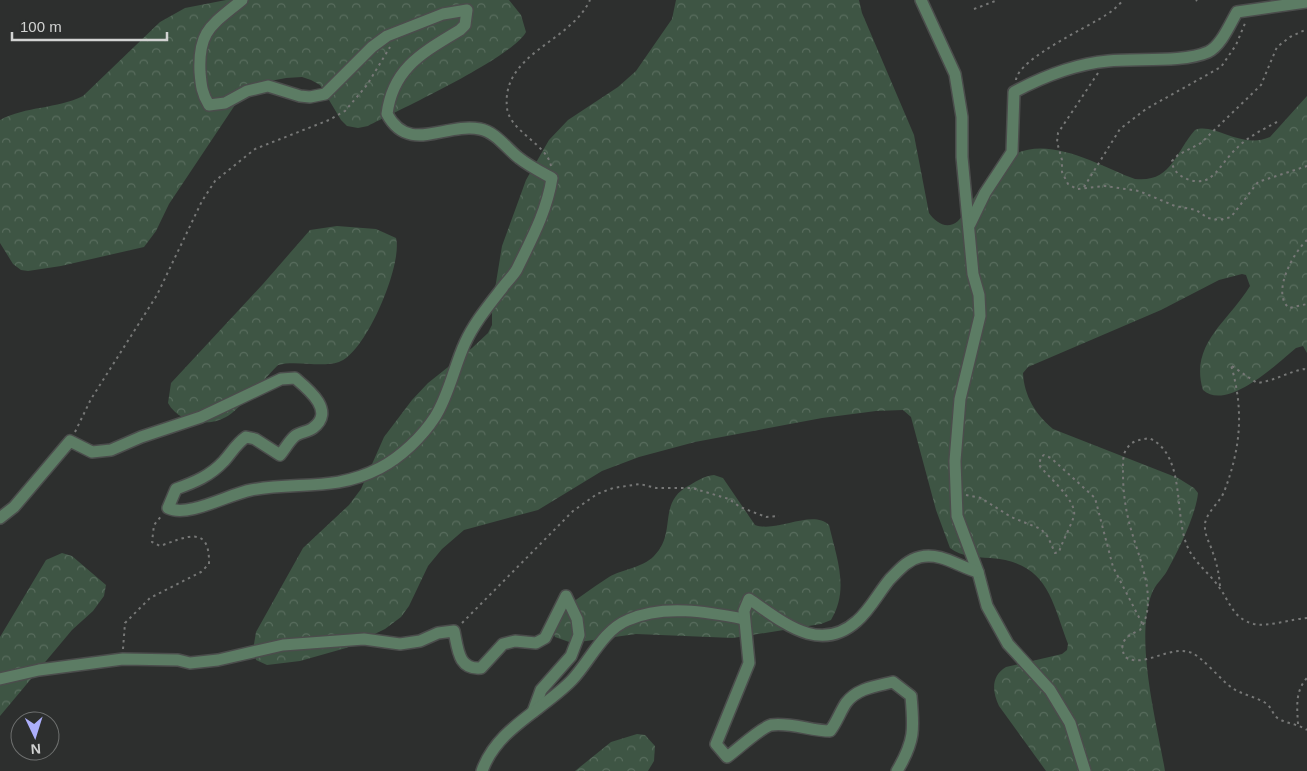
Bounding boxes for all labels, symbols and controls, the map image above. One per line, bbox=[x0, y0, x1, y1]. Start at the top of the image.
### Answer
scale bar bbox=[12, 10, 168, 42]
text: 100 m bbox=[20, 18, 62, 35]
north arrow bbox=[10, 711, 60, 761]
text: N bbox=[30, 741, 42, 757]

